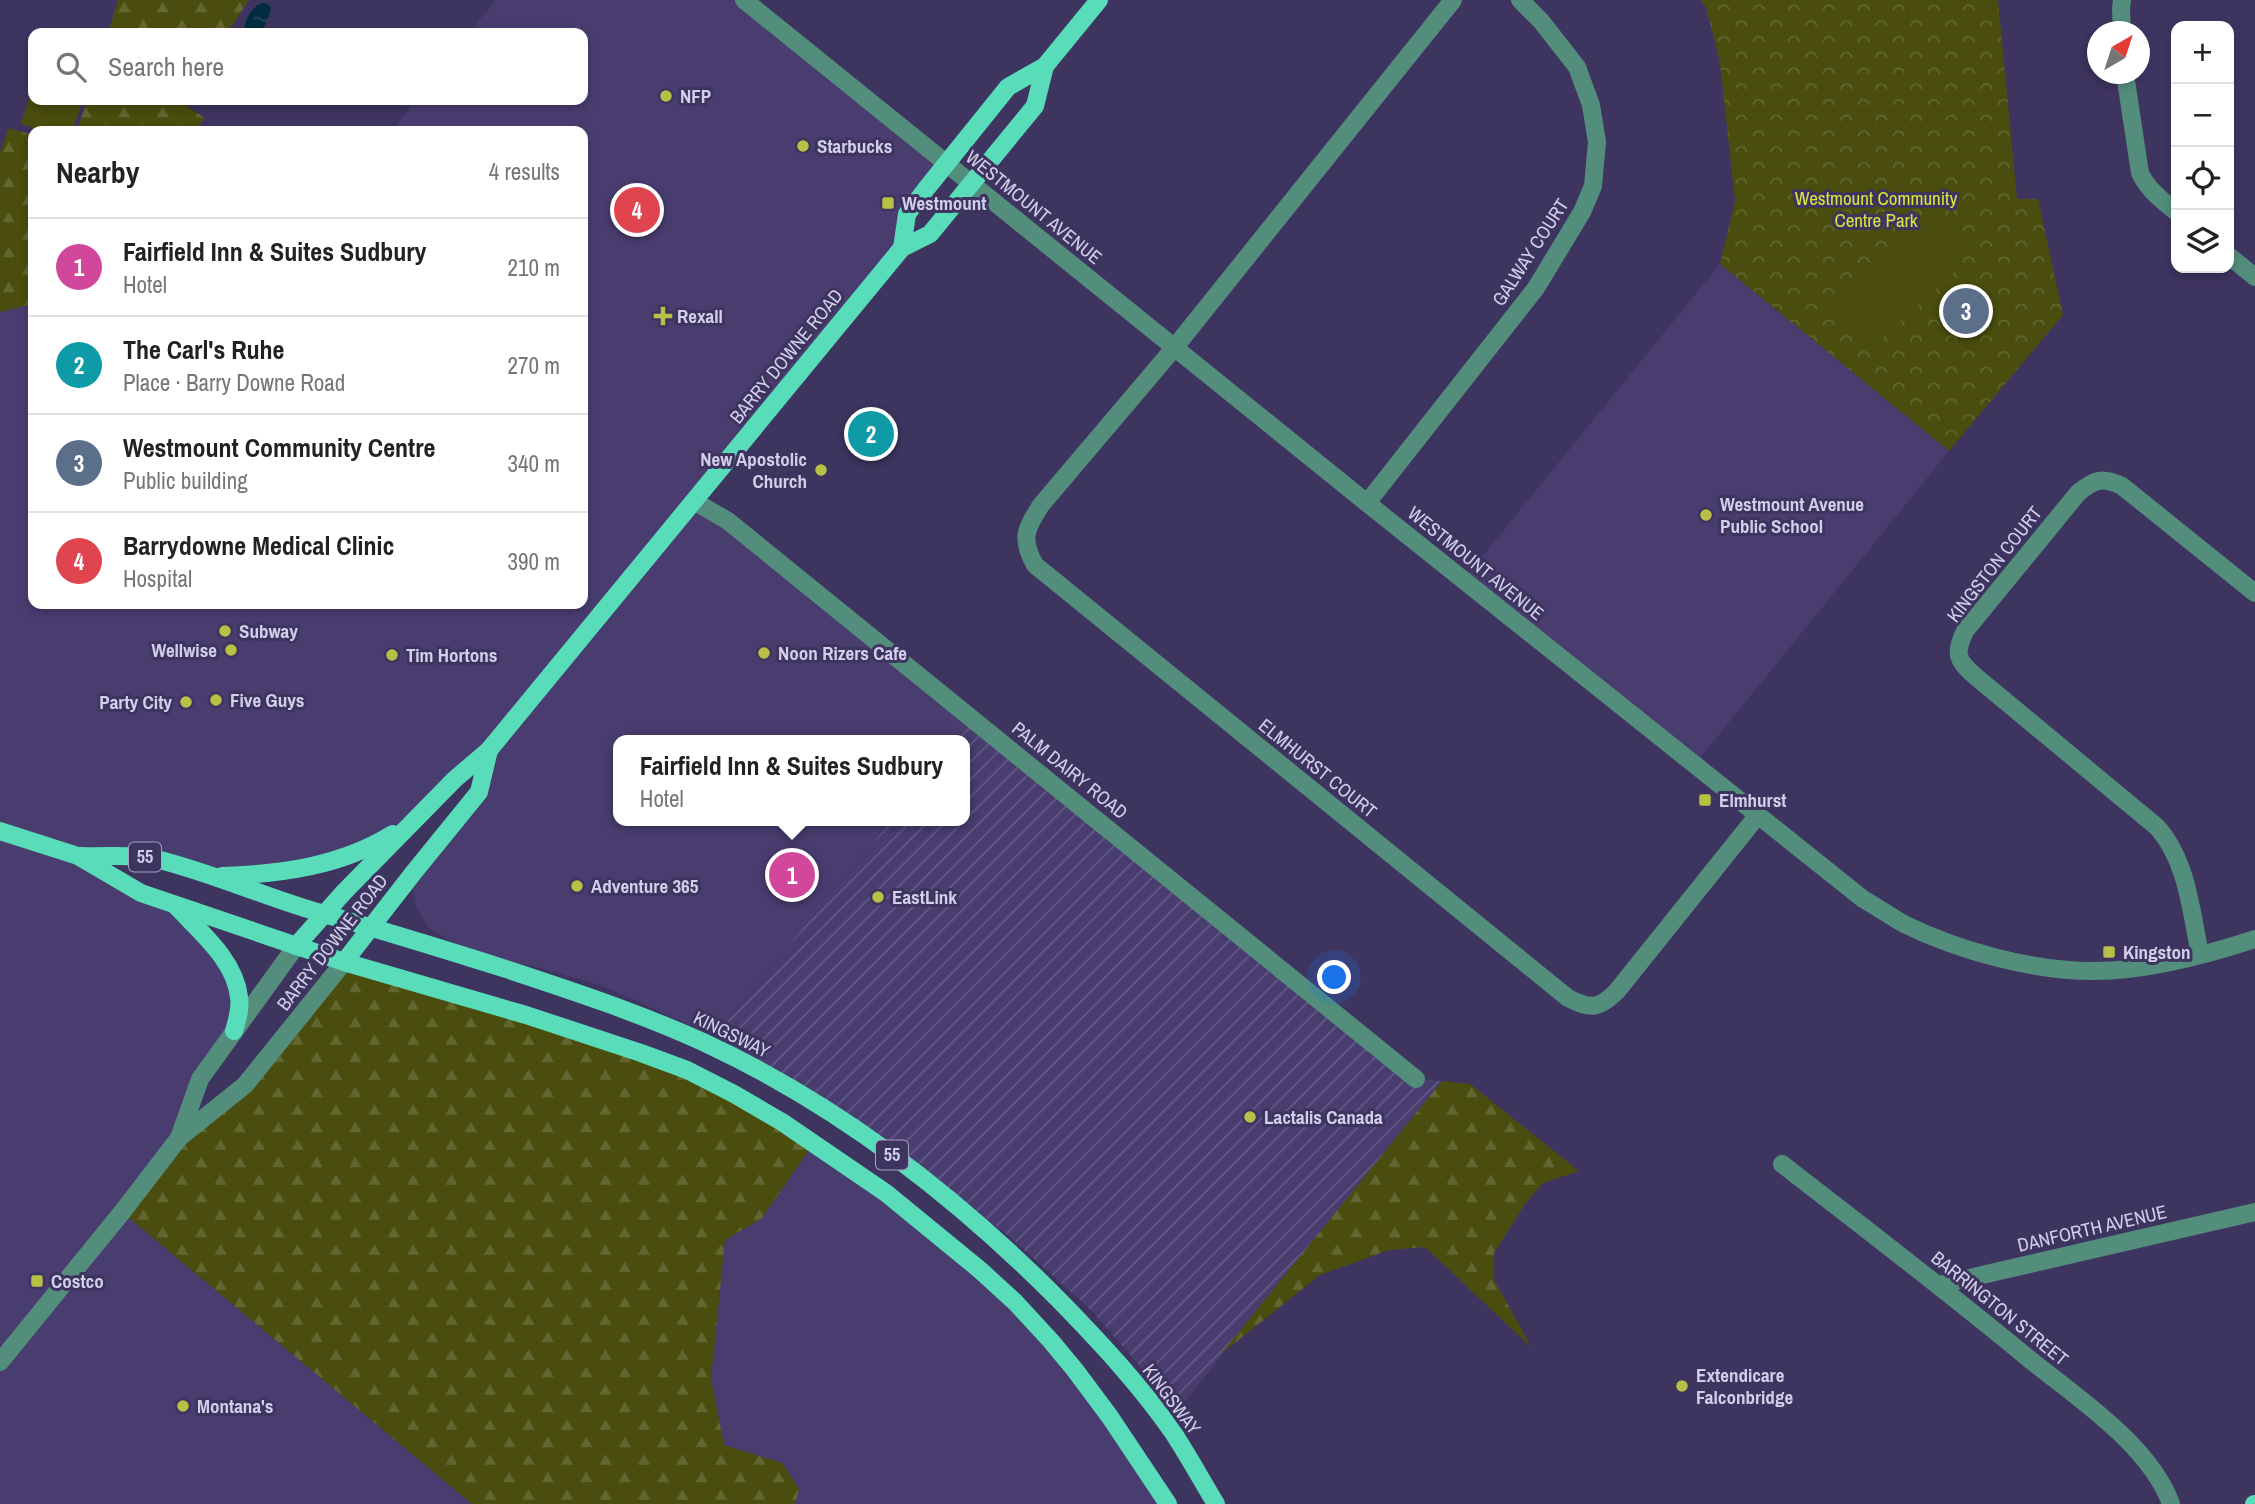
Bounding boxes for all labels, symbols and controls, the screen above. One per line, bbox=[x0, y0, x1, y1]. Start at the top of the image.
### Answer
north arrow bbox=[2087, 21, 2150, 84]
map controls bbox=[2171, 21, 2234, 273]
button: + bbox=[2171, 21, 2234, 84]
search box bbox=[28, 28, 588, 105]
icon: search bbox=[52, 48, 90, 86]
text: Search here bbox=[108, 49, 224, 84]
place label: NFP bbox=[680, 83, 711, 109]
button: − bbox=[2171, 84, 2234, 147]
marker: NFP bbox=[658, 88, 674, 104]
place label: Starbucks bbox=[817, 133, 892, 159]
marker: Starbucks bbox=[795, 138, 811, 154]
street label: WESTMOUNT AVENUE bbox=[960, 144, 1108, 270]
button: locate bbox=[2171, 147, 2234, 210]
text: Nearby bbox=[56, 152, 139, 192]
text: 4 results bbox=[489, 156, 560, 187]
pin: 4 bbox=[614, 184, 660, 236]
park label: Westmount Community Centre Park bbox=[1795, 185, 1957, 233]
place label: Westmount bbox=[902, 190, 987, 216]
street label: GALWAY COURT bbox=[1486, 193, 1575, 311]
marker: Westmount bbox=[880, 195, 896, 211]
button: layers bbox=[2171, 210, 2234, 273]
text: Fairfield Inn & Suites Sudbury bbox=[123, 234, 426, 269]
text: 1 bbox=[74, 252, 84, 283]
text: 210 m bbox=[508, 252, 560, 283]
text: Hotel bbox=[123, 269, 167, 300]
street label: BARRY DOWNE ROAD bbox=[723, 283, 849, 429]
pin: 3 bbox=[1943, 285, 1989, 337]
place label: Rexall bbox=[677, 303, 723, 329]
marker: Rexall bbox=[655, 308, 671, 324]
text: The Carl's Ruhe bbox=[123, 332, 284, 367]
text: 2 bbox=[74, 350, 84, 381]
text: 270 m bbox=[508, 350, 560, 381]
text: Place · Barry Downe Road bbox=[123, 367, 345, 398]
pin: 2 bbox=[848, 408, 894, 460]
text: Westmount Community Centre bbox=[123, 430, 435, 465]
place label: New Apostolic Church bbox=[700, 446, 807, 494]
text: 3 bbox=[74, 448, 84, 479]
text: 340 m bbox=[508, 448, 560, 479]
marker: New Apostolic Church bbox=[813, 462, 829, 478]
text: Public building bbox=[123, 465, 248, 496]
place label: Westmount Avenue Public School bbox=[1720, 491, 1864, 539]
street label: WESTMOUNT AVENUE bbox=[1402, 500, 1550, 626]
street label: KINGSTON COURT bbox=[1940, 500, 2048, 627]
marker: Westmount Avenue Public School bbox=[1698, 507, 1714, 523]
text: Barrydowne Medical Clinic bbox=[123, 528, 394, 563]
text: 4 bbox=[74, 546, 84, 577]
text: 390 m bbox=[508, 546, 560, 577]
text: Hospital bbox=[123, 563, 192, 594]
place label: Subway bbox=[239, 618, 298, 644]
marker: Subway bbox=[217, 623, 233, 639]
place label: Wellwise bbox=[151, 637, 217, 663]
place label: Noon Rizers Cafe bbox=[778, 640, 907, 666]
marker: Wellwise bbox=[223, 642, 239, 658]
place label: Tim Hortons bbox=[406, 642, 498, 668]
marker: Noon Rizers Cafe bbox=[756, 645, 772, 661]
marker: Tim Hortons bbox=[384, 647, 400, 663]
place label: Five Guys bbox=[230, 687, 304, 713]
place label: Party City bbox=[99, 689, 172, 715]
marker: Five Guys bbox=[208, 692, 224, 708]
marker: Party City bbox=[178, 694, 194, 710]
street label: ELMHURST COURT bbox=[1254, 712, 1383, 824]
street label: PALM DAIRY ROAD bbox=[1007, 715, 1133, 825]
popup bbox=[613, 735, 970, 826]
text: Fairfield Inn & Suites Sudbury bbox=[640, 748, 943, 783]
text: Hotel bbox=[640, 783, 684, 814]
place label: Elmhurst bbox=[1719, 787, 1787, 813]
marker: Elmhurst bbox=[1697, 792, 1713, 808]
road number: 55 bbox=[129, 842, 161, 872]
pin: 1 bbox=[769, 849, 815, 901]
street label: BARRY DOWNE ROAD bbox=[270, 868, 394, 1016]
place label: Adventure 365 bbox=[591, 873, 699, 899]
marker: Adventure 365 bbox=[569, 878, 585, 894]
place label: EastLink bbox=[892, 884, 957, 910]
marker: EastLink bbox=[870, 889, 886, 905]
place label: Kingston bbox=[2123, 939, 2191, 965]
marker: Kingston bbox=[2101, 944, 2117, 960]
your location bbox=[1317, 960, 1351, 994]
street label: KINGSWAY bbox=[689, 1004, 775, 1064]
place label: Lactalis Canada bbox=[1264, 1104, 1383, 1130]
marker: Lactalis Canada bbox=[1242, 1109, 1258, 1125]
road number: 55 bbox=[876, 1140, 908, 1170]
street label: DANFORTH AVENUE bbox=[2015, 1198, 2169, 1258]
street label: BARRINGTON STREET bbox=[1926, 1245, 2074, 1372]
place label: Costco bbox=[51, 1268, 104, 1294]
marker: Costco bbox=[29, 1273, 45, 1289]
street label: KINGSWAY bbox=[1137, 1358, 1207, 1440]
place label: Extendicare Falconbridge bbox=[1696, 1362, 1793, 1410]
marker: Extendicare Falconbridge bbox=[1674, 1378, 1690, 1394]
place label: Montana's bbox=[197, 1393, 273, 1419]
marker: Montana's bbox=[175, 1398, 191, 1414]

